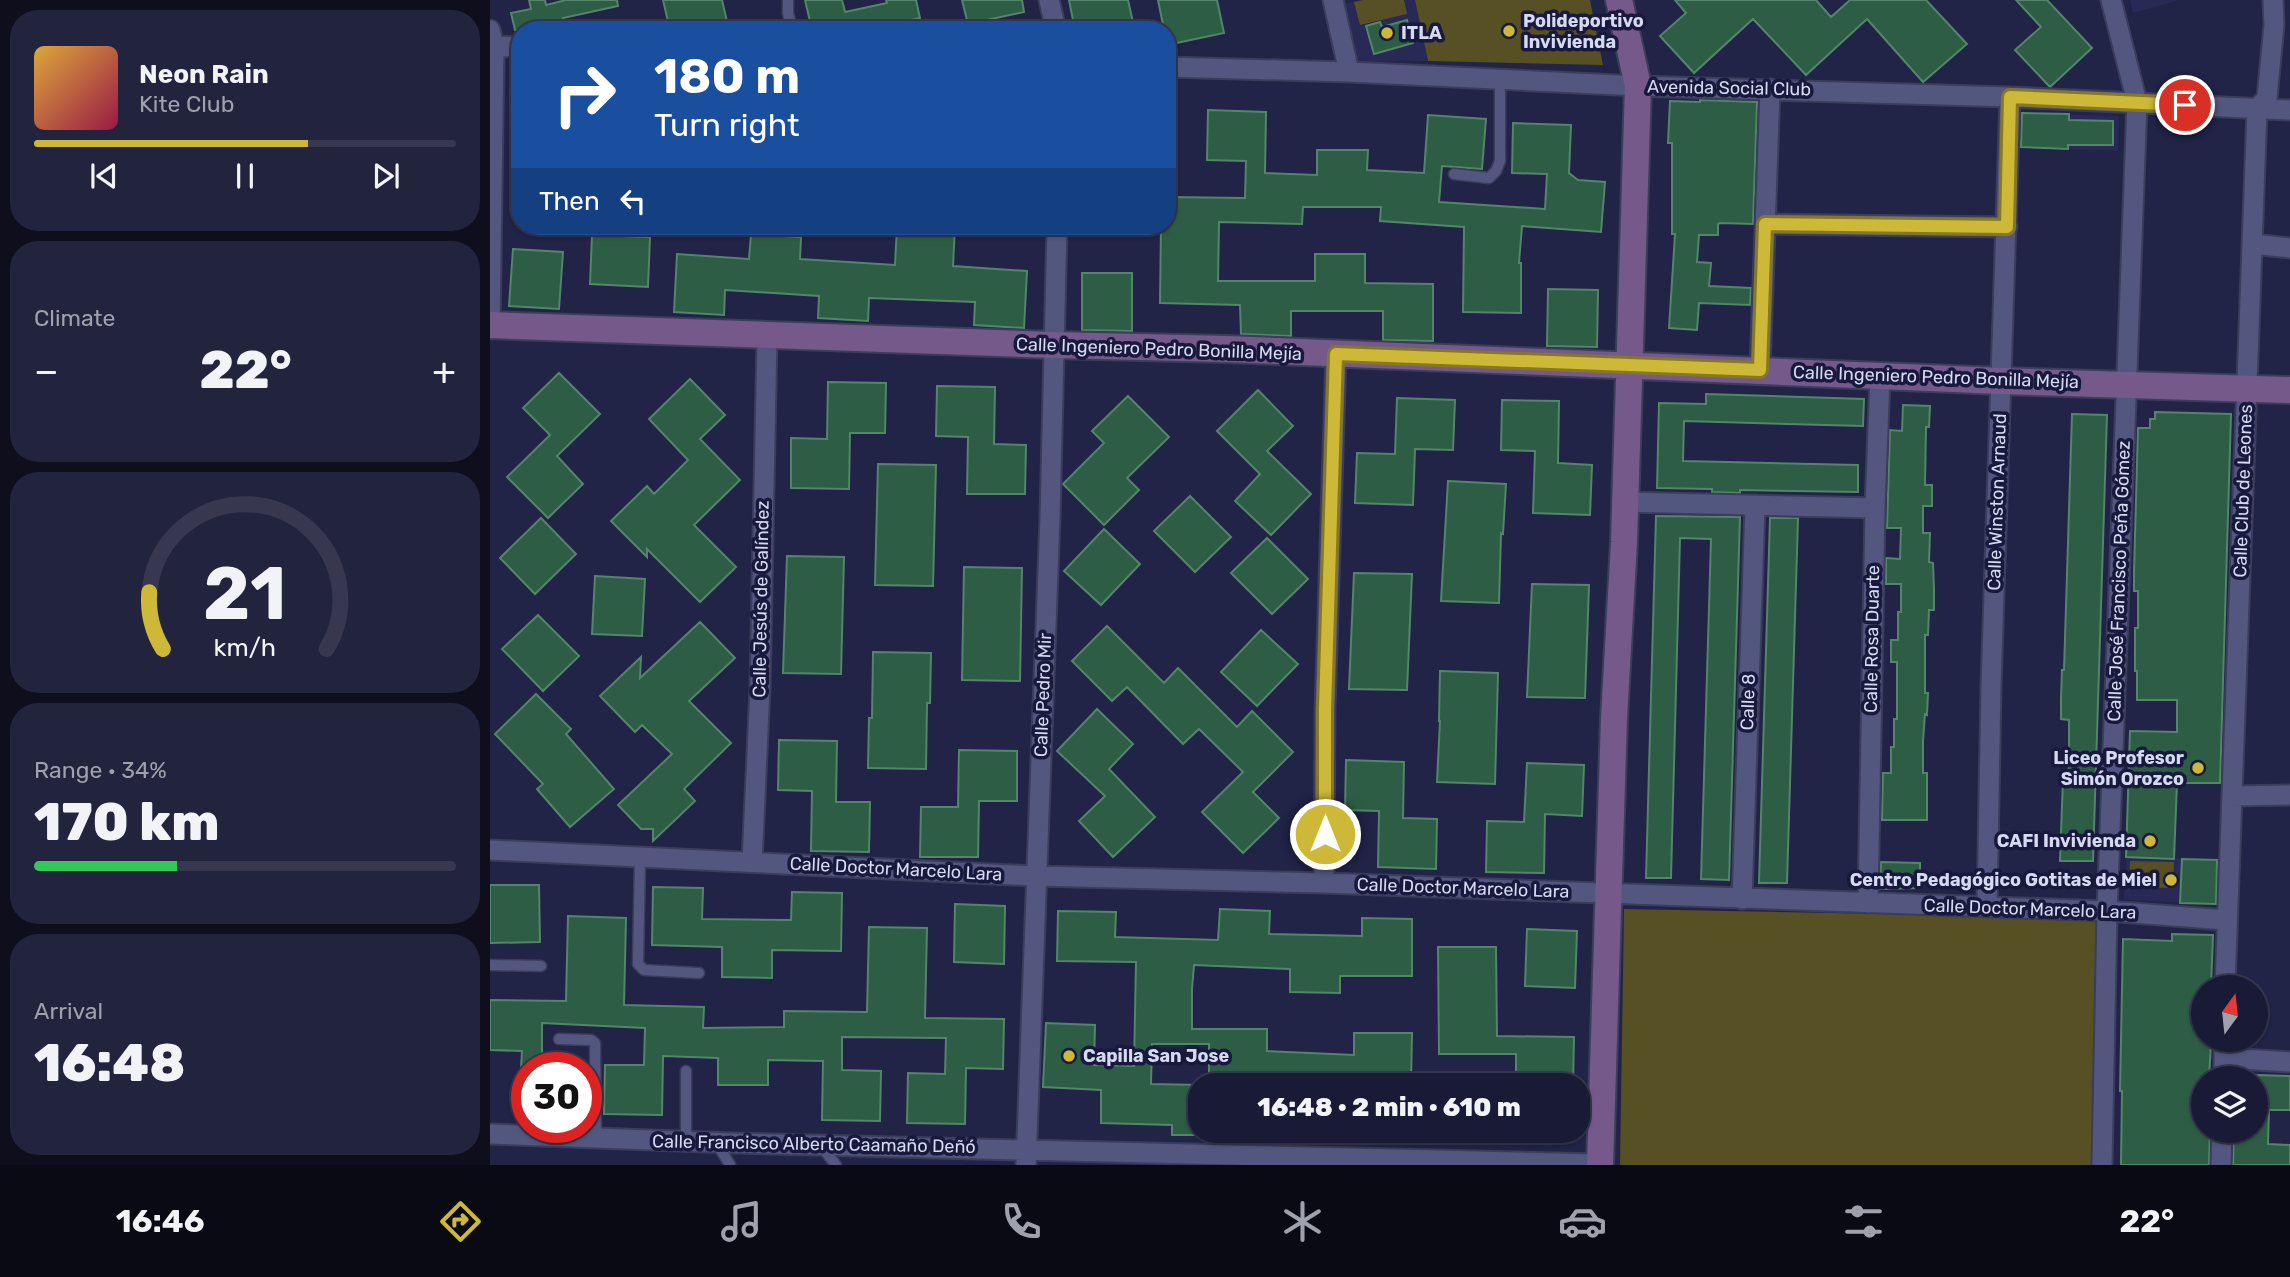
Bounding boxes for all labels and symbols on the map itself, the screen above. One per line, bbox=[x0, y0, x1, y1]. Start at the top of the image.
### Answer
place label: Polideportivo Invivienda bbox=[1523, 10, 1644, 53]
place label: ITLA bbox=[1401, 22, 1442, 44]
marker: Polideportivo Invivienda bbox=[1501, 23, 1517, 39]
marker: ITLA bbox=[1379, 25, 1395, 41]
pin bbox=[2155, 75, 2215, 135]
street label: Avenida Social Club bbox=[1647, 76, 1811, 100]
street label: Calle Ingeniero Pedro Bonilla Mejía bbox=[1016, 333, 1302, 365]
street label: Calle Ingeniero Pedro Bonilla Mejía bbox=[1793, 361, 2079, 393]
street label: Calle Club de Leones bbox=[2229, 404, 2257, 578]
street label: Calle Winston Arnaud bbox=[1983, 413, 2011, 591]
street label: Calle José Francisco Peña Gómez bbox=[2103, 440, 2135, 722]
street label: Calle Jesús de Galíndez bbox=[748, 500, 774, 698]
street label: Calle Rosa Duarte bbox=[1860, 565, 1884, 713]
street label: Calle Pedro Mir bbox=[1030, 632, 1056, 757]
street label: Calle 8 bbox=[1736, 673, 1760, 731]
place label: Liceo Profesor Simón Orozco bbox=[2053, 747, 2184, 790]
marker: Liceo Profesor Simón Orozco bbox=[2190, 760, 2206, 776]
position arrow bbox=[1288, 797, 1362, 871]
place label: CAFI Invivienda bbox=[1997, 830, 2136, 852]
marker: CAFI Invivienda bbox=[2142, 833, 2158, 849]
street label: Calle Doctor Marcelo Lara bbox=[789, 852, 1003, 886]
place label: Centro Pedagógico Gotitas de Miel bbox=[1850, 869, 2157, 891]
marker: Centro Pedagógico Gotitas de Miel bbox=[2163, 872, 2179, 888]
street label: Calle Doctor Marcelo Lara bbox=[1356, 873, 1570, 903]
street label: Calle Doctor Marcelo Lara bbox=[1923, 894, 2137, 924]
north arrow bbox=[2191, 975, 2268, 1052]
place label: Capilla San Jose bbox=[1083, 1045, 1230, 1067]
marker: Capilla San Jose bbox=[1061, 1048, 1077, 1064]
speed limit sign: 30 bbox=[511, 1052, 602, 1143]
street label: Calle Francisco Alberto Caamaño Deñó bbox=[652, 1130, 976, 1158]

